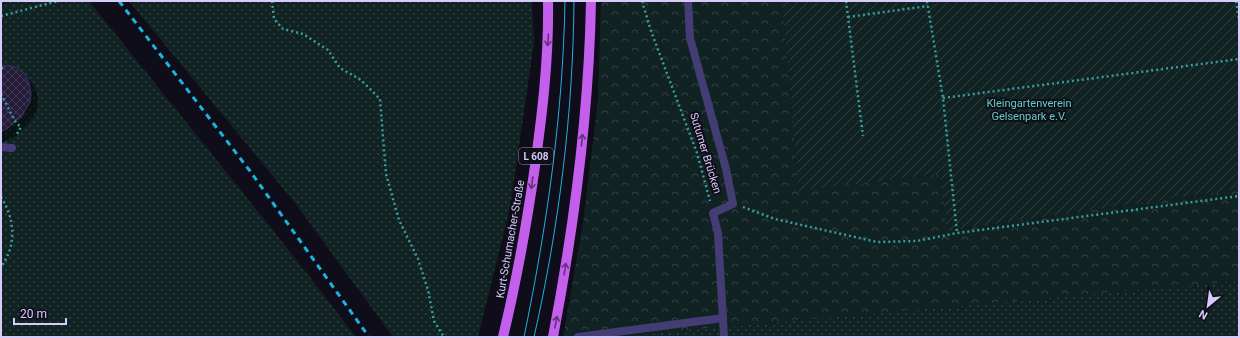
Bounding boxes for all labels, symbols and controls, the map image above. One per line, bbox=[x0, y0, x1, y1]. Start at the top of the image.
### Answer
one-way arrow bbox=[544, 33, 552, 46]
park label: Kleingartenverein Gelsenpark e.V. bbox=[986, 97, 1072, 123]
street label: Sutumer Brücken bbox=[687, 111, 724, 195]
one-way arrow bbox=[579, 134, 586, 147]
road number: L 608 bbox=[519, 148, 553, 164]
one-way arrow bbox=[528, 176, 536, 189]
street label: Kurt-Schumacher-Straße bbox=[494, 179, 527, 299]
one-way arrow bbox=[561, 263, 569, 276]
north arrow bbox=[1188, 286, 1228, 326]
scale bar bbox=[14, 300, 66, 326]
text: 20 m bbox=[20, 307, 47, 321]
text: N bbox=[1197, 307, 1210, 322]
one-way arrow bbox=[552, 316, 560, 329]

